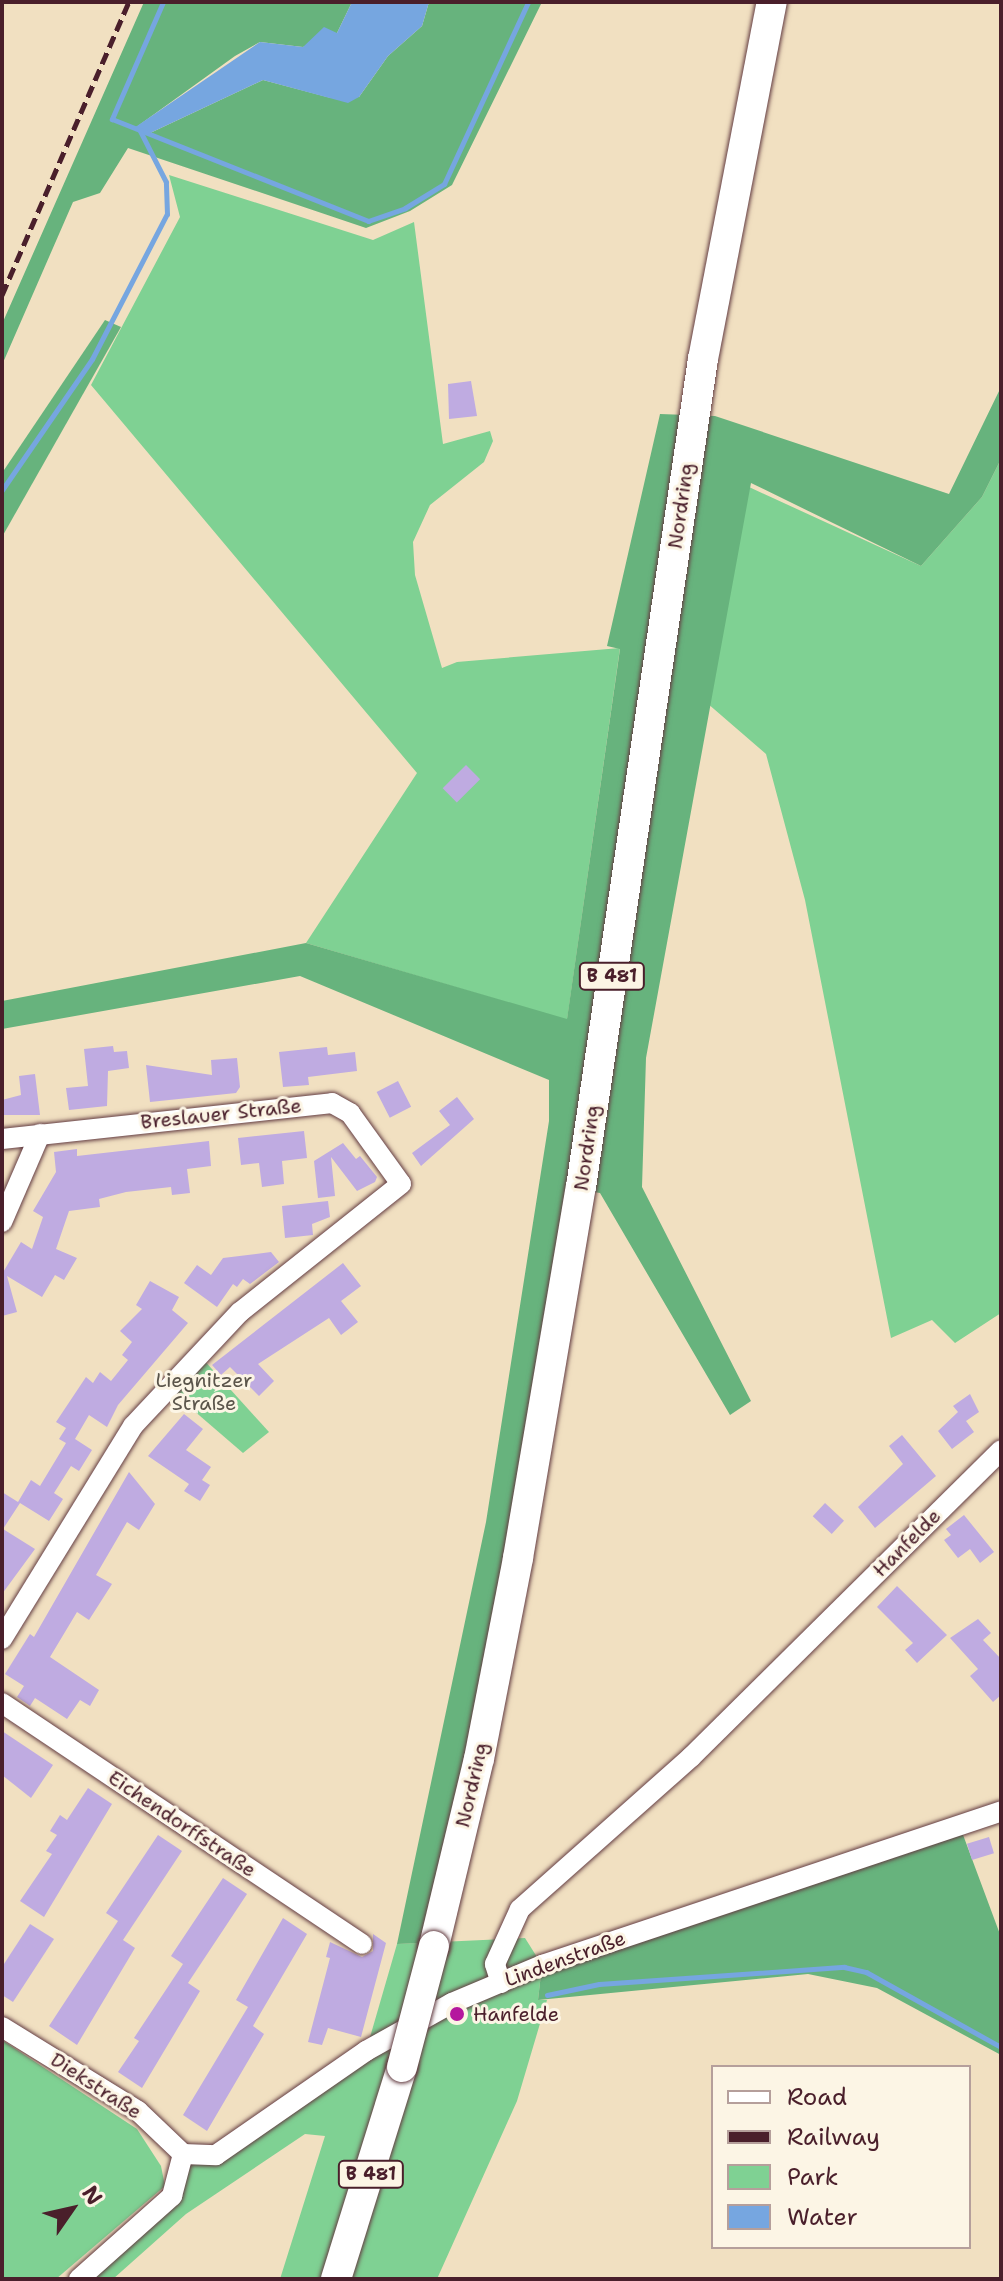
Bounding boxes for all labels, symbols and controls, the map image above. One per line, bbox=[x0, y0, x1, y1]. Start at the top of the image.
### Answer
street label: Nordring bbox=[663, 462, 699, 550]
road number: B 481 bbox=[578, 962, 646, 990]
street label: Breslauer Straße bbox=[139, 1094, 303, 1134]
street label: Nordring bbox=[569, 1104, 605, 1192]
park label: Liegnitzer Straße bbox=[155, 1368, 253, 1415]
street label: Hanfelde bbox=[868, 1504, 946, 1582]
street label: Nordring bbox=[451, 1740, 493, 1830]
street label: Eichendorffstraße bbox=[103, 1766, 261, 1882]
street label: Lindenstraße bbox=[501, 1926, 629, 1992]
place label: Hanfelde bbox=[473, 2002, 559, 2026]
marker: Hanfelde bbox=[448, 2005, 466, 2023]
street label: Diekstraße bbox=[46, 2048, 146, 2124]
legend bbox=[711, 2065, 971, 2249]
text: Road bbox=[787, 2081, 847, 2113]
text: Railway bbox=[787, 2121, 880, 2153]
road number: B 481 bbox=[337, 2160, 405, 2188]
text: Park bbox=[787, 2161, 839, 2193]
north arrow bbox=[32, 2169, 112, 2249]
text: N bbox=[75, 2180, 109, 2211]
text: Water bbox=[787, 2201, 858, 2233]

